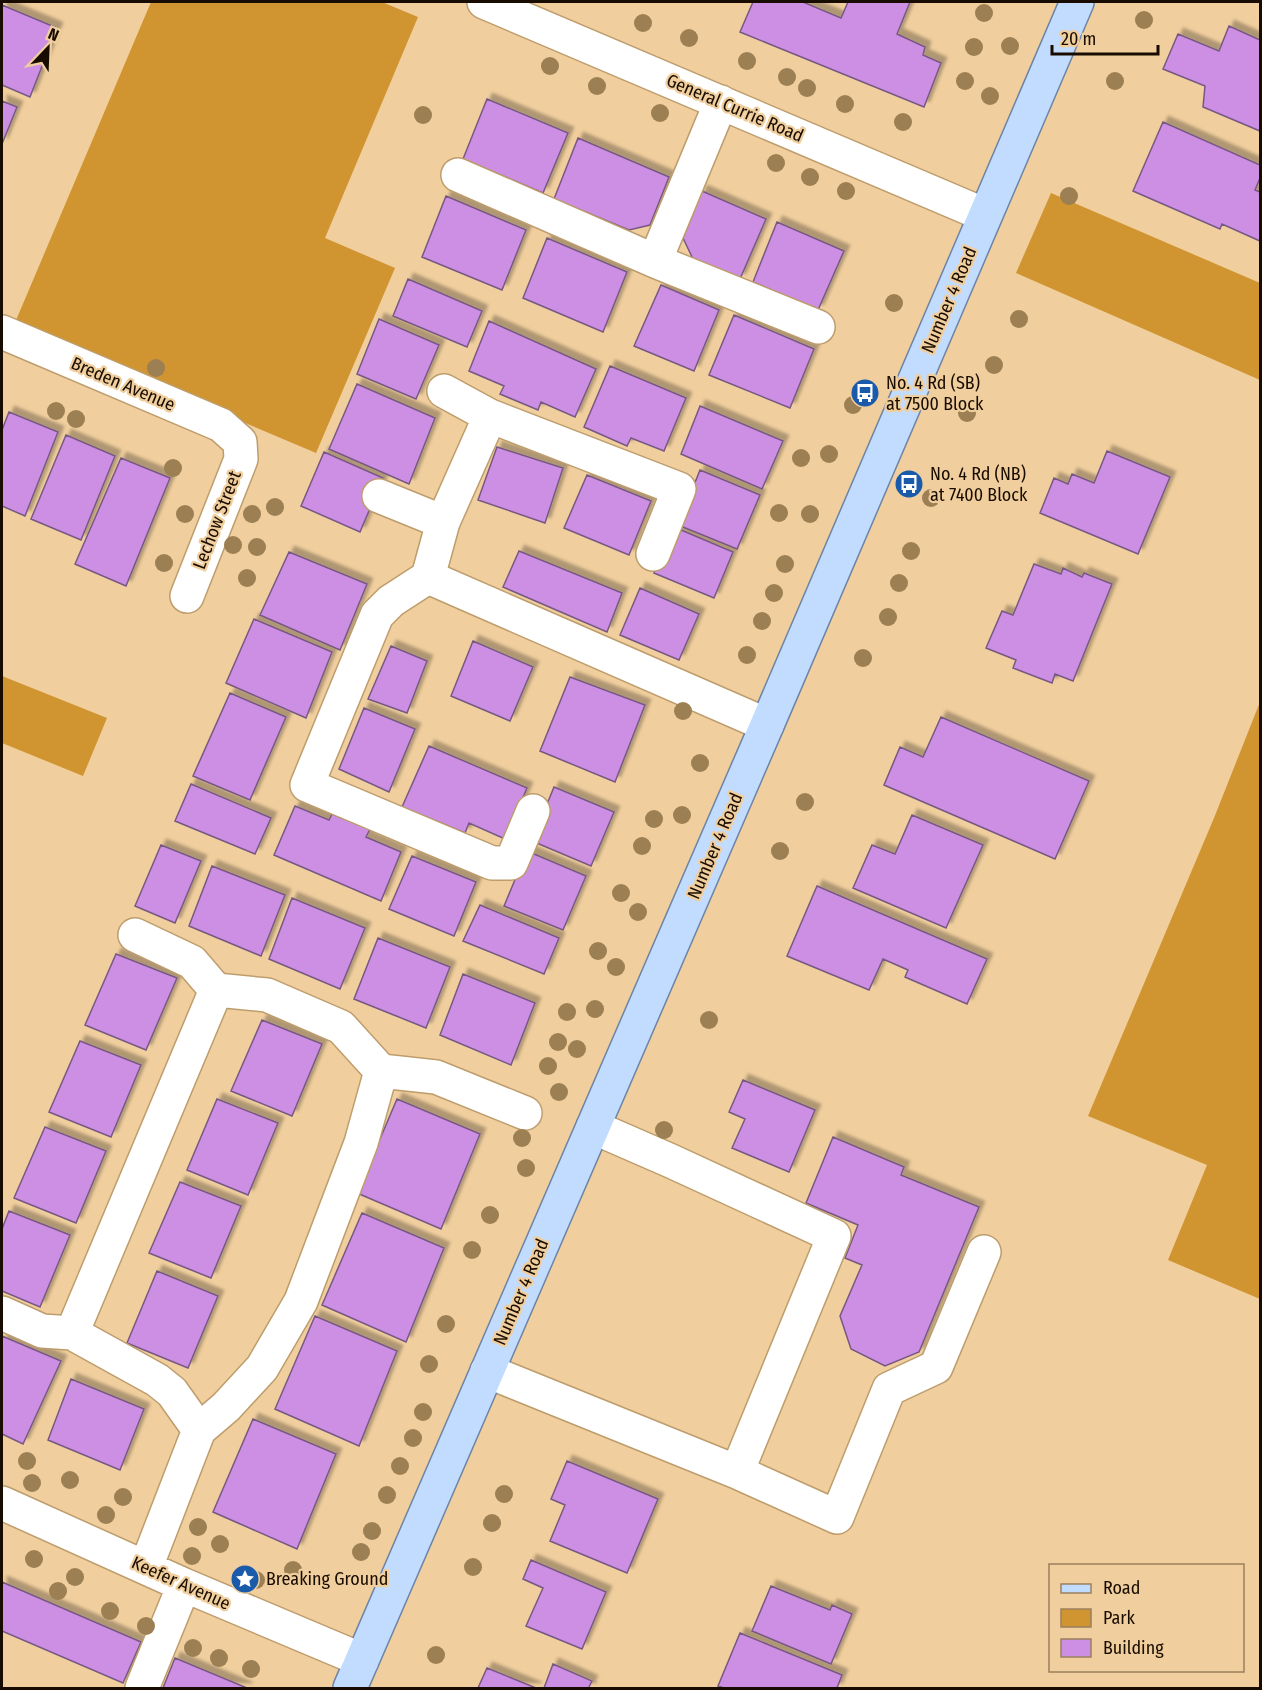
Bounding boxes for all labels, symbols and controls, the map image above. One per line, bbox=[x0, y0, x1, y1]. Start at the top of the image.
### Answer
north arrow bbox=[18, 18, 78, 78]
scale bar bbox=[1052, 18, 1158, 56]
text: N bbox=[46, 24, 62, 45]
text: 20 m bbox=[1061, 28, 1096, 50]
street label: General Currie Road bbox=[663, 69, 807, 147]
street label: Number 4 Road bbox=[917, 243, 981, 357]
street label: Breden Avenue bbox=[68, 352, 178, 416]
place label: No. 4 Rd (SB) at 7500 Block bbox=[886, 372, 984, 415]
bus stop icon: No. 4 Rd (SB) at 7500 Block bbox=[849, 377, 881, 409]
place label: No. 4 Rd (NB) at 7400 Block bbox=[930, 463, 1028, 506]
street label: Lechow Street bbox=[188, 468, 246, 572]
bus stop icon: No. 4 Rd (NB) at 7400 Block bbox=[893, 468, 925, 500]
street label: Number 4 Road bbox=[683, 789, 747, 903]
street label: Number 4 Road bbox=[489, 1235, 553, 1349]
street label: Keefer Avenue bbox=[128, 1551, 234, 1615]
place icon: Breaking Ground bbox=[229, 1563, 261, 1595]
legend bbox=[1049, 1564, 1244, 1672]
place label: Breaking Ground bbox=[266, 1568, 388, 1590]
text: Road bbox=[1103, 1577, 1140, 1599]
text: Park bbox=[1103, 1607, 1136, 1629]
text: Building bbox=[1103, 1637, 1164, 1659]

